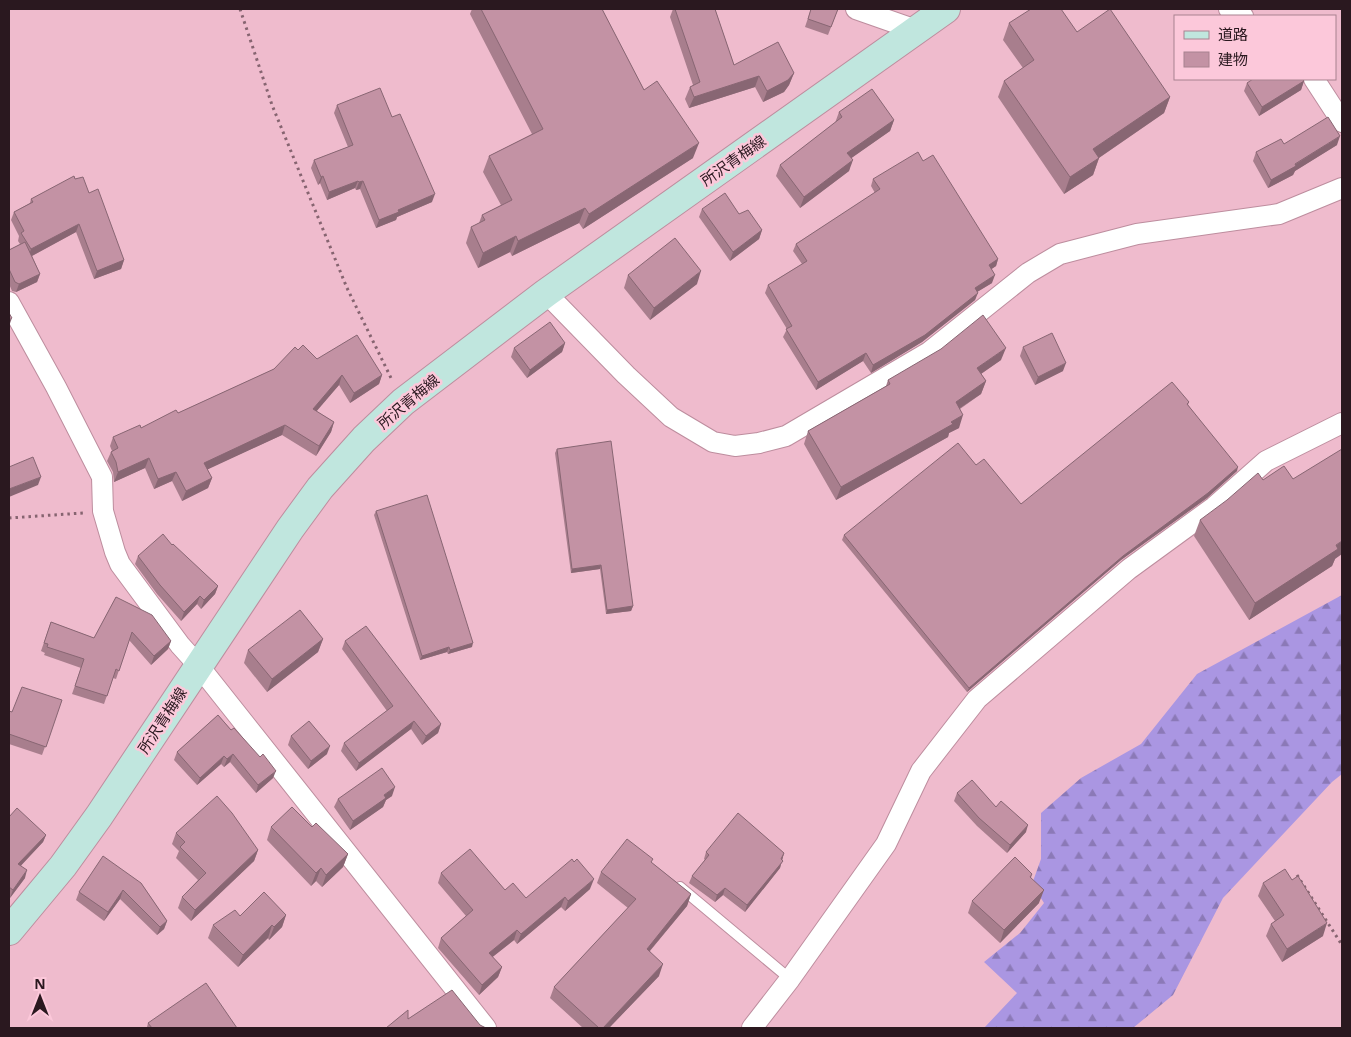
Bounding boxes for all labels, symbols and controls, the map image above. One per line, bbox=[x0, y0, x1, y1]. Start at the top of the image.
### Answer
legend bbox=[1174, 15, 1336, 80]
text: 道路 bbox=[1218, 24, 1248, 44]
text: 建物 bbox=[1218, 49, 1248, 69]
street label: 所沢青梅線 bbox=[697, 130, 769, 190]
street label: 所沢青梅線 bbox=[373, 369, 443, 433]
street label: 所沢青梅線 bbox=[133, 683, 191, 757]
north arrow bbox=[15, 972, 65, 1022]
text: N bbox=[34, 974, 46, 993]

